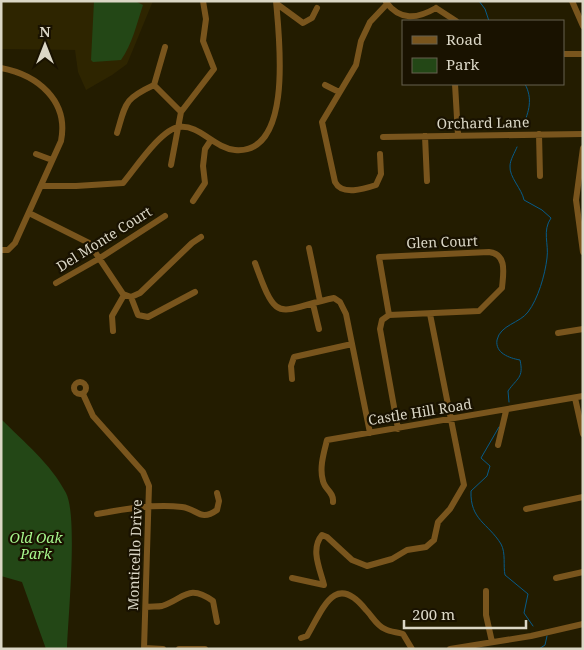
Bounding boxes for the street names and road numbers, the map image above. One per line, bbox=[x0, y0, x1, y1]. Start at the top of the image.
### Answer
street label: Orchard Lane bbox=[437, 112, 529, 133]
street label: Del Monte Court bbox=[52, 202, 155, 276]
street label: Glen Court bbox=[406, 231, 478, 252]
street label: Castle Hill Road bbox=[367, 394, 474, 429]
street label: Monticello Drive bbox=[123, 499, 146, 611]

